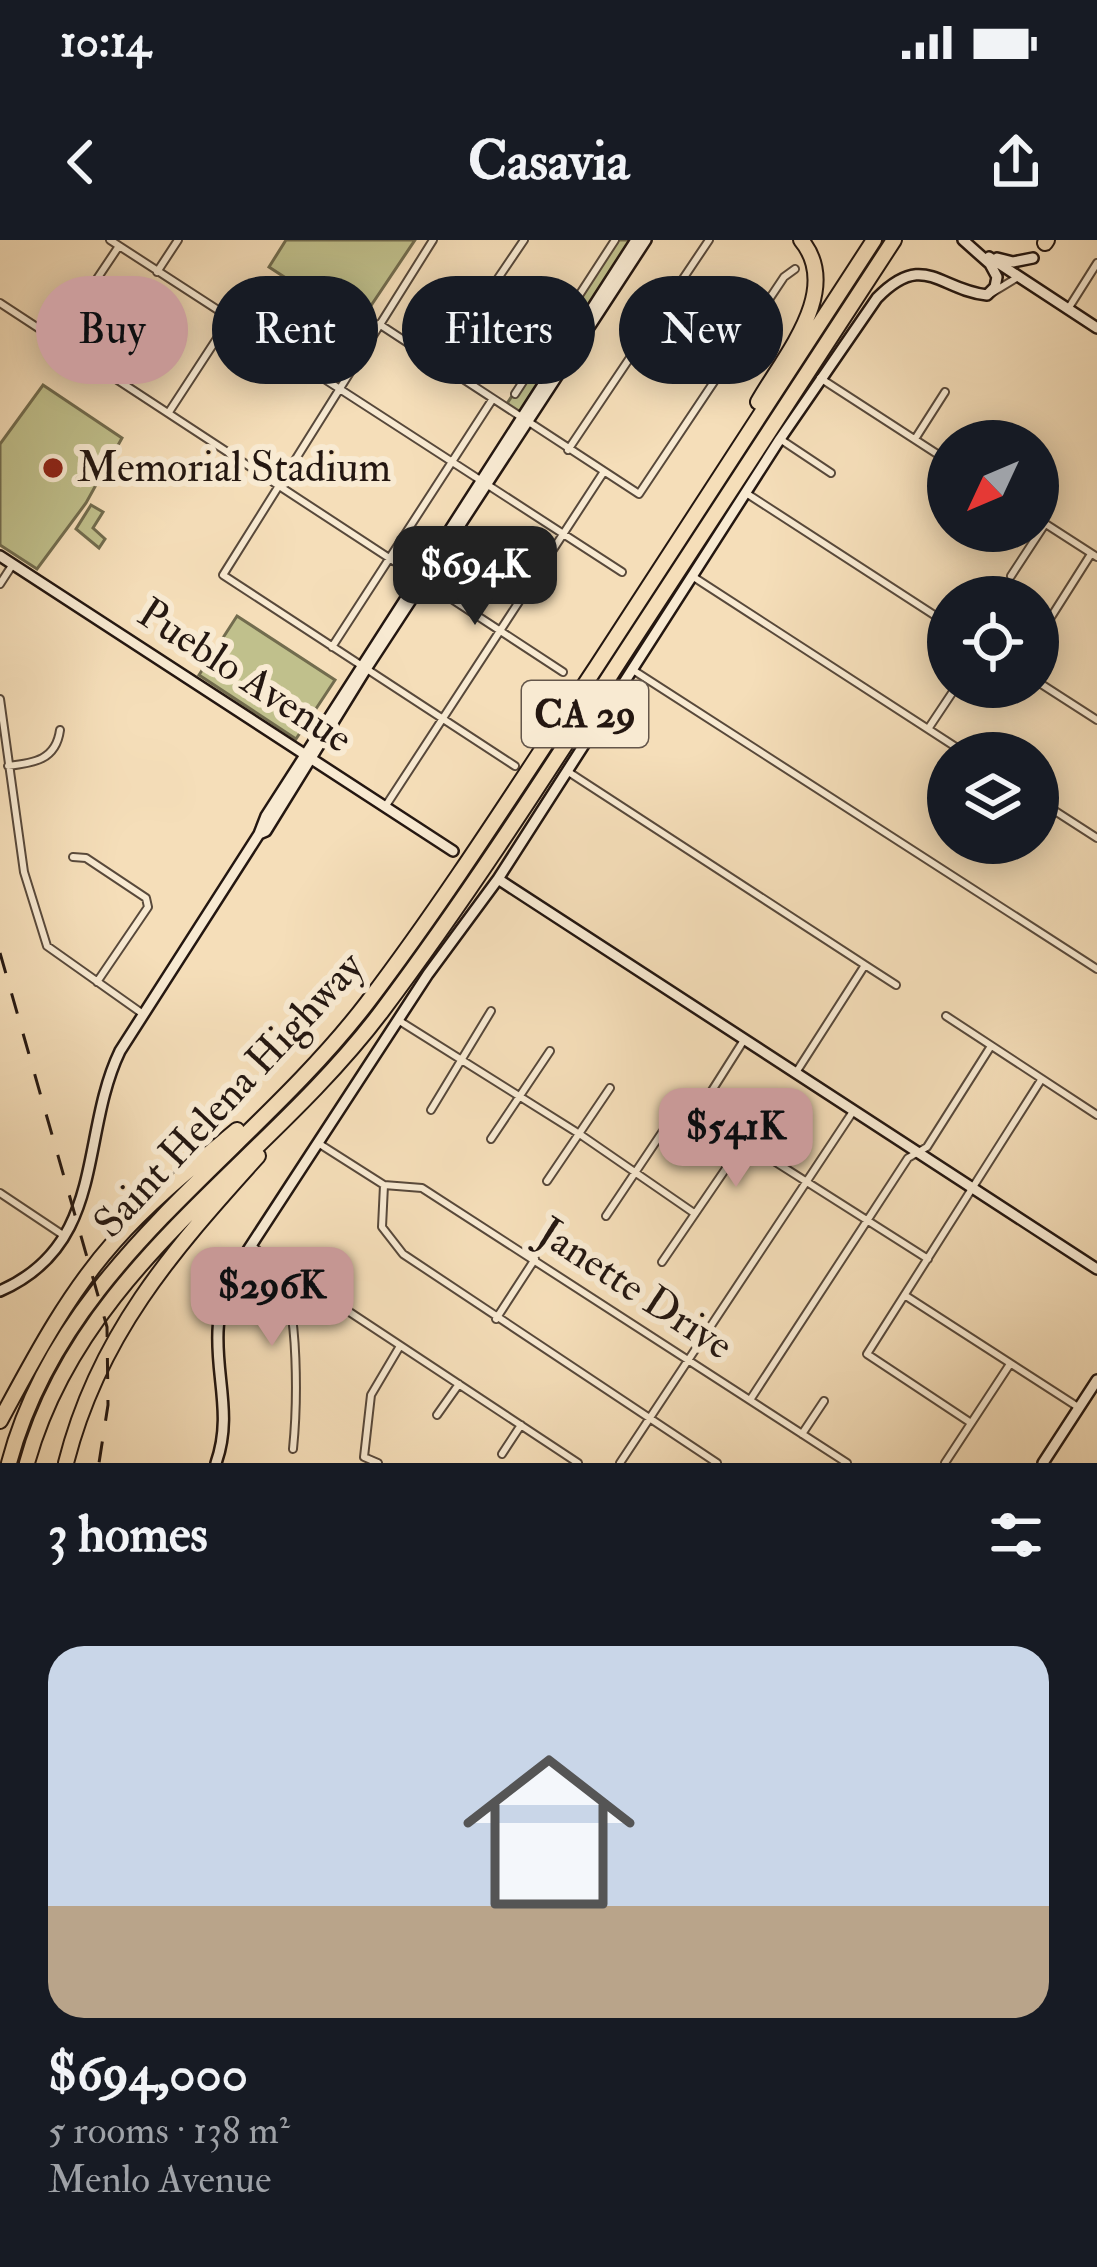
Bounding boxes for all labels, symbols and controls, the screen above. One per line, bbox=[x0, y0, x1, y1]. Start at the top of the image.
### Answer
text: 10:14 bbox=[60, 14, 150, 70]
text: Casavia bbox=[468, 128, 629, 196]
icon: back bbox=[48, 129, 114, 195]
icon: share bbox=[983, 129, 1049, 195]
chip: Buy bbox=[36, 276, 188, 384]
chip: Rent bbox=[212, 276, 378, 384]
chip: Filters bbox=[402, 276, 595, 384]
chip: New bbox=[619, 276, 783, 384]
north arrow bbox=[927, 420, 1059, 552]
map controls bbox=[927, 420, 1059, 864]
place label: Memorial Stadium bbox=[77, 442, 391, 494]
marker: Memorial Stadium bbox=[40, 455, 66, 481]
pin: $694K bbox=[391, 526, 559, 628]
text: $694K bbox=[420, 540, 530, 589]
button: locate bbox=[927, 576, 1059, 708]
street label: Pueblo Avenue bbox=[128, 587, 362, 765]
road number: CA 29 bbox=[522, 681, 648, 747]
button: layers bbox=[927, 732, 1059, 864]
street label: Saint Helena Highway bbox=[83, 941, 375, 1249]
pin: $541K bbox=[652, 1088, 820, 1190]
text: $541K bbox=[686, 1102, 786, 1151]
street label: Janette Drive bbox=[527, 1206, 742, 1371]
pin: $296K bbox=[188, 1247, 356, 1349]
text: $296K bbox=[218, 1261, 326, 1310]
icon: filters bbox=[983, 1502, 1049, 1568]
text: 3 homes bbox=[48, 1503, 208, 1567]
icon: home bbox=[441, 1724, 657, 1940]
text: $694,000 bbox=[48, 2042, 248, 2106]
text: 5 rooms · 138 m² bbox=[48, 2106, 290, 2155]
text: Menlo Avenue bbox=[48, 2155, 271, 2204]

